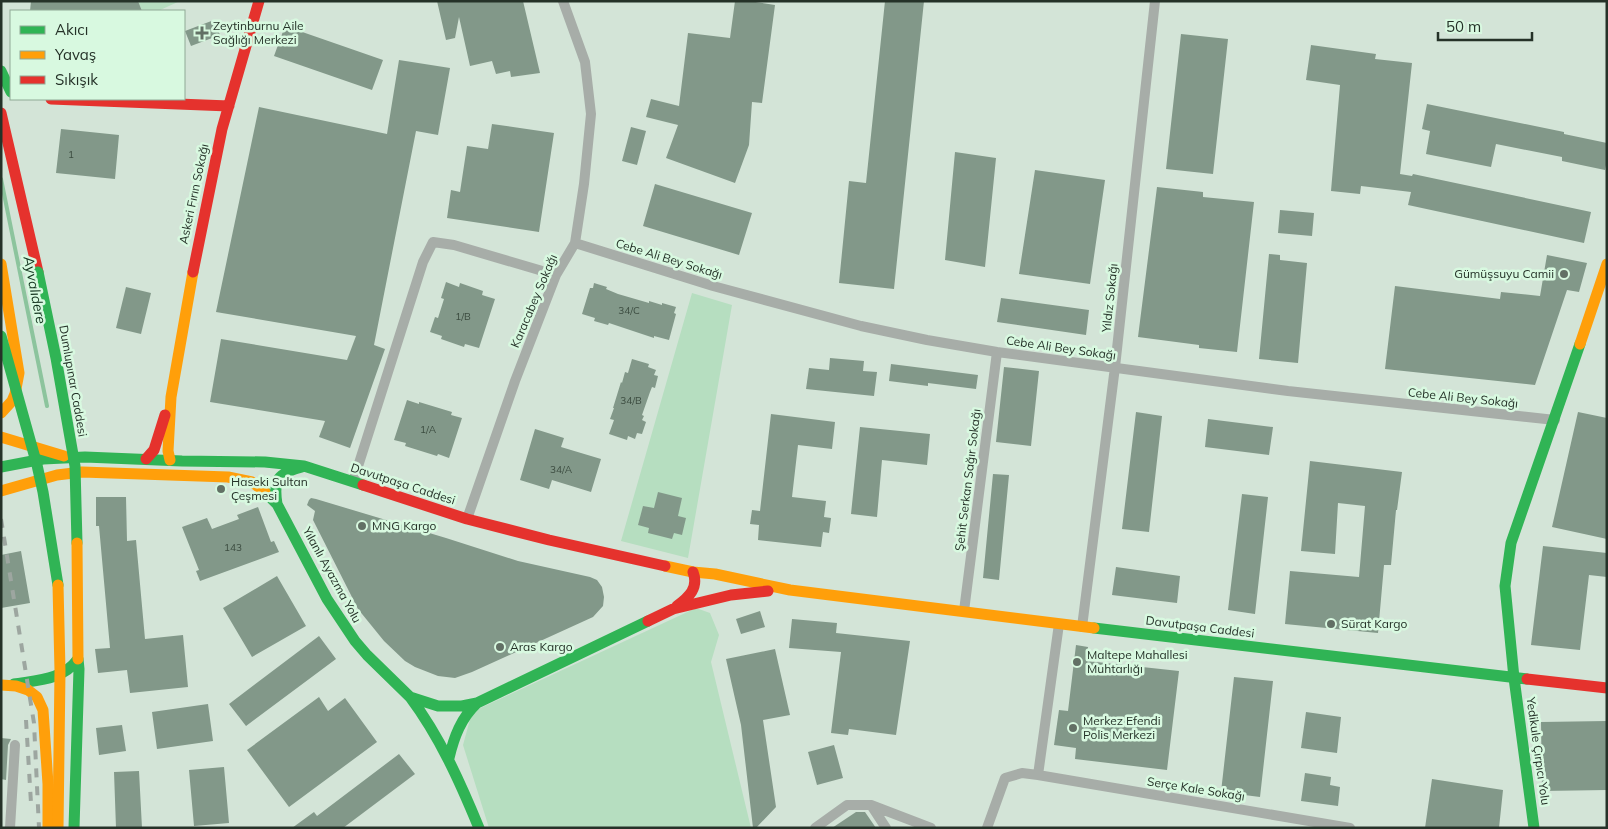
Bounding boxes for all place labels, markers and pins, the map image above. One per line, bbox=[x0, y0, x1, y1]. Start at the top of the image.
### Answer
place label: Zeytinburnu Aile Sağlığı Merkezi bbox=[213, 18, 304, 47]
marker: Zeytinburnu Aile Sağlığı Merkezi bbox=[195, 26, 209, 40]
place label: Gümüşsuyu Camii bbox=[1454, 266, 1554, 281]
marker: Gümüşsuyu Camii bbox=[1558, 268, 1570, 280]
place label: Haseki Sultan Çeşmesi bbox=[231, 474, 308, 503]
marker: Haseki Sultan Çeşmesi bbox=[215, 483, 227, 495]
place label: MNG Kargo bbox=[372, 518, 436, 533]
marker: MNG Kargo bbox=[356, 520, 368, 532]
place label: Sürat Kargo bbox=[1341, 616, 1408, 631]
marker: Sürat Kargo bbox=[1325, 618, 1337, 630]
place label: Aras Kargo bbox=[510, 639, 573, 654]
marker: Aras Kargo bbox=[494, 641, 506, 653]
place label: Maltepe Mahallesi Muhtarlığı bbox=[1087, 647, 1188, 676]
marker: Maltepe Mahallesi Muhtarlığı bbox=[1071, 656, 1083, 668]
place label: Merkez Efendi Polis Merkezi bbox=[1083, 713, 1161, 742]
marker: Merkez Efendi Polis Merkezi bbox=[1067, 722, 1079, 734]

